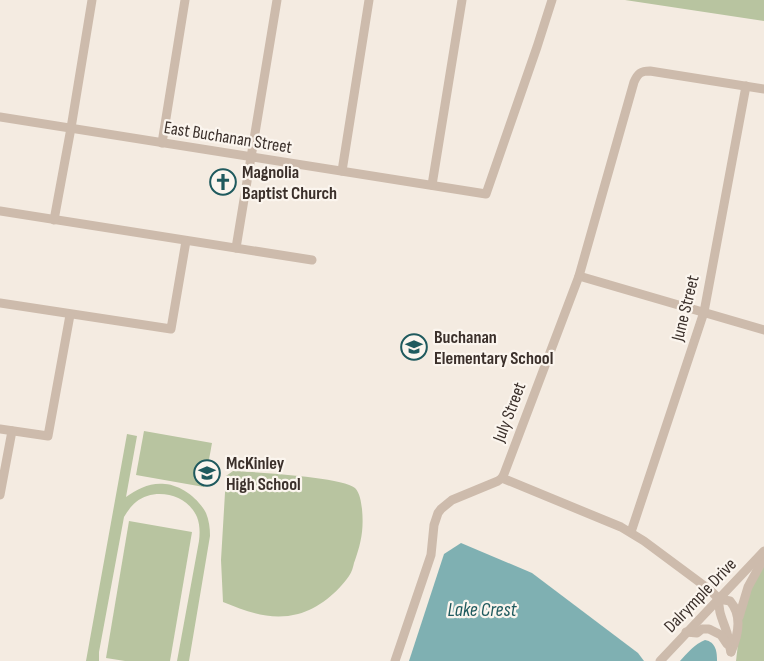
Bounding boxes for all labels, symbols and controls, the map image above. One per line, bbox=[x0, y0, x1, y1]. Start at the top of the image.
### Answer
street label: East Buchanan Street bbox=[162, 117, 294, 158]
place label: Magnolia Baptist Church bbox=[242, 162, 337, 204]
church icon: Magnolia Baptist Church bbox=[208, 167, 238, 197]
street label: June Street bbox=[667, 273, 704, 344]
place label: Buchanan Elementary School bbox=[434, 327, 553, 369]
school or university icon: Buchanan Elementary School bbox=[399, 332, 429, 362]
street label: July Street bbox=[488, 379, 531, 446]
place label: McKinley High School bbox=[226, 453, 301, 495]
school or university icon: McKinley High School bbox=[192, 458, 222, 488]
street label: Dalrymple Drive bbox=[660, 554, 741, 637]
water label: Lake Crest bbox=[448, 598, 517, 622]

